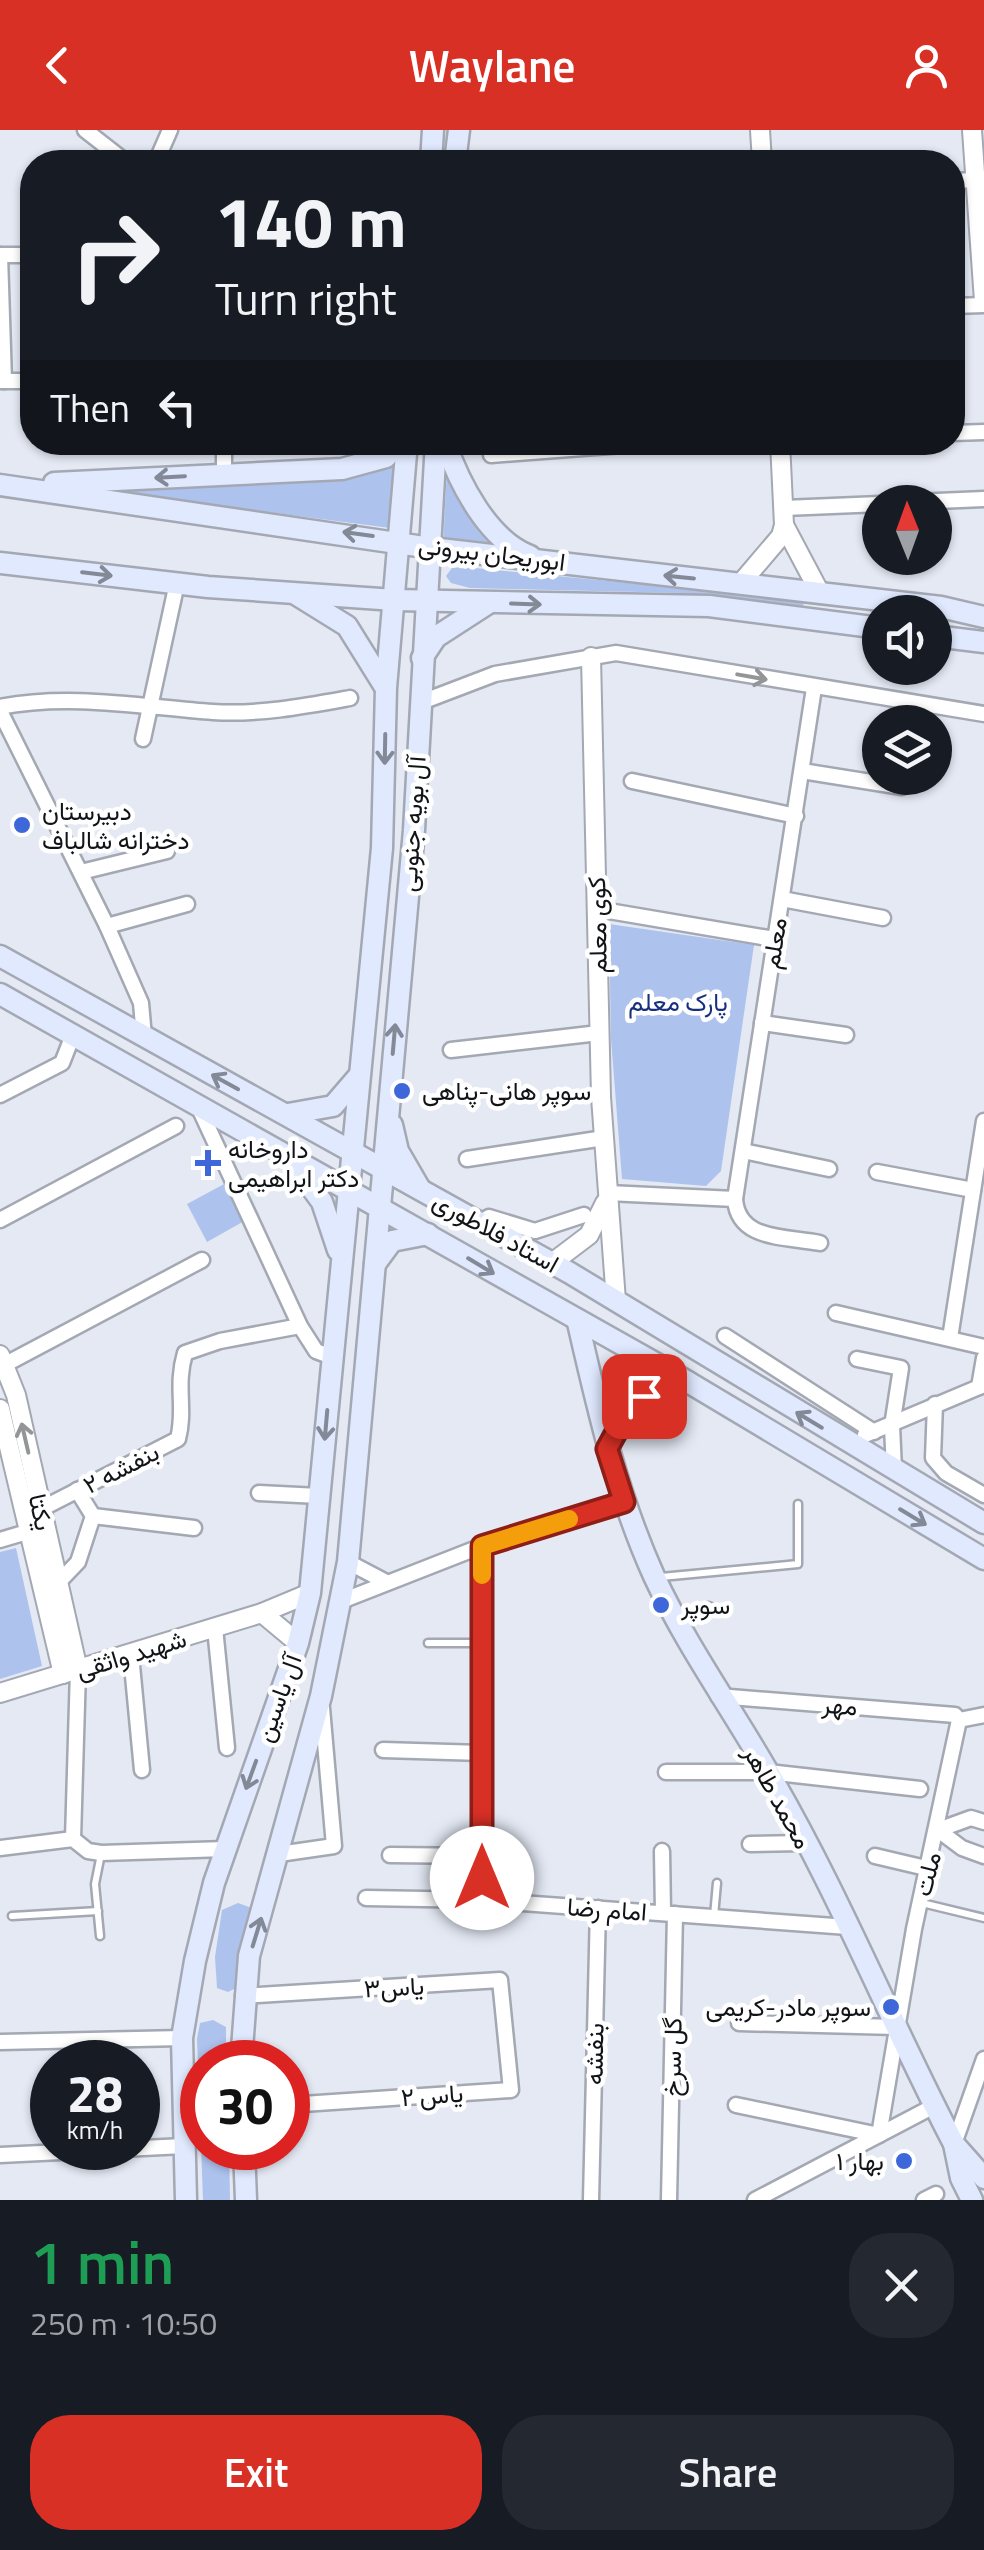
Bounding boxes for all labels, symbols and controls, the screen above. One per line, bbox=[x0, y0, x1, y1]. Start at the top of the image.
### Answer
text: Waylane bbox=[409, 31, 575, 99]
icon: back bbox=[30, 38, 85, 93]
icon: person bbox=[899, 38, 954, 93]
text: 140 m bbox=[215, 168, 407, 274]
icon: right bbox=[50, 190, 180, 320]
text: Turn right bbox=[215, 264, 397, 332]
text: Then bbox=[50, 379, 130, 437]
icon: left bbox=[150, 380, 205, 435]
one-way arrow bbox=[154, 468, 186, 487]
north arrow bbox=[862, 485, 952, 575]
map controls bbox=[862, 485, 952, 795]
one-way arrow bbox=[342, 525, 374, 543]
street label: ابوریحان بیرونی bbox=[416, 525, 568, 581]
one-way arrow bbox=[80, 565, 112, 584]
one-way arrow bbox=[664, 567, 696, 586]
one-way arrow bbox=[509, 595, 541, 614]
button: sound bbox=[862, 595, 952, 685]
one-way arrow bbox=[736, 668, 768, 687]
button: layers bbox=[862, 705, 952, 795]
one-way arrow bbox=[375, 733, 394, 765]
street label: آل بویه جنوبی bbox=[388, 753, 436, 893]
place label: دبیرستان دخترانه شالباف bbox=[42, 792, 189, 859]
marker: دبیرستان دخترانه شالباف bbox=[11, 814, 33, 836]
street label: کوی معلم bbox=[577, 876, 617, 974]
street label: معلم bbox=[751, 915, 797, 971]
park label: پارک معلم bbox=[628, 983, 728, 1021]
one-way arrow bbox=[384, 1023, 403, 1056]
one-way arrow bbox=[211, 1071, 241, 1091]
place label: سوپر هانی-پناهی bbox=[422, 1072, 591, 1110]
marker: سوپر هانی-پناهی bbox=[391, 1080, 413, 1102]
place label: داروخانه دکتر ابراهیمی bbox=[228, 1130, 359, 1197]
marker: داروخانه دکتر ابراهیمی bbox=[197, 1152, 219, 1174]
street label: استاد فلاطوری bbox=[426, 1182, 566, 1282]
one-way arrow bbox=[466, 1256, 495, 1276]
pin bbox=[602, 1354, 687, 1439]
icon: arrive bbox=[617, 1369, 672, 1424]
one-way arrow bbox=[316, 1408, 335, 1441]
one-way arrow bbox=[796, 1410, 824, 1430]
one-way arrow bbox=[15, 1423, 34, 1455]
street label: بنفشه ۲ bbox=[76, 1433, 166, 1503]
street label: یکتا bbox=[19, 1490, 63, 1534]
one-way arrow bbox=[898, 1507, 927, 1527]
place label: سوپر bbox=[680, 1586, 730, 1624]
marker: سوپر bbox=[650, 1594, 672, 1616]
street label: شهید واثقی bbox=[71, 1619, 191, 1689]
street label: آل یاسین bbox=[245, 1647, 312, 1747]
street label: مهر bbox=[820, 1684, 859, 1725]
street label: محمد طاهر bbox=[733, 1737, 822, 1856]
one-way arrow bbox=[241, 1758, 259, 1789]
position arrow bbox=[430, 1826, 534, 1930]
street label: ملت bbox=[903, 1848, 951, 1900]
street label: امام رضا bbox=[566, 1887, 648, 1931]
one-way arrow bbox=[249, 1916, 267, 1948]
street label: یاس۳ bbox=[363, 1966, 425, 2008]
place label: سوپر مادر-کریمی bbox=[706, 1988, 871, 2026]
marker: سوپر مادر-کریمی bbox=[880, 1996, 902, 2018]
street label: گل سرخ bbox=[652, 2017, 692, 2097]
street label: بنفشه bbox=[574, 2023, 614, 2085]
speed limit sign: 30 bbox=[180, 2040, 310, 2170]
text: 28 bbox=[67, 2055, 123, 2131]
street label: یاس ۲ bbox=[400, 2074, 464, 2116]
text: km/h bbox=[67, 2111, 123, 2149]
place label: بهار ۱ bbox=[836, 2142, 884, 2180]
marker: بهار ۱ bbox=[893, 2150, 915, 2172]
text: 1 min bbox=[30, 2216, 174, 2307]
button: close bbox=[849, 2233, 954, 2338]
text: 250 m · 10:50 bbox=[30, 2299, 217, 2347]
button: Exit bbox=[30, 2415, 482, 2530]
button: Share bbox=[502, 2415, 954, 2530]

